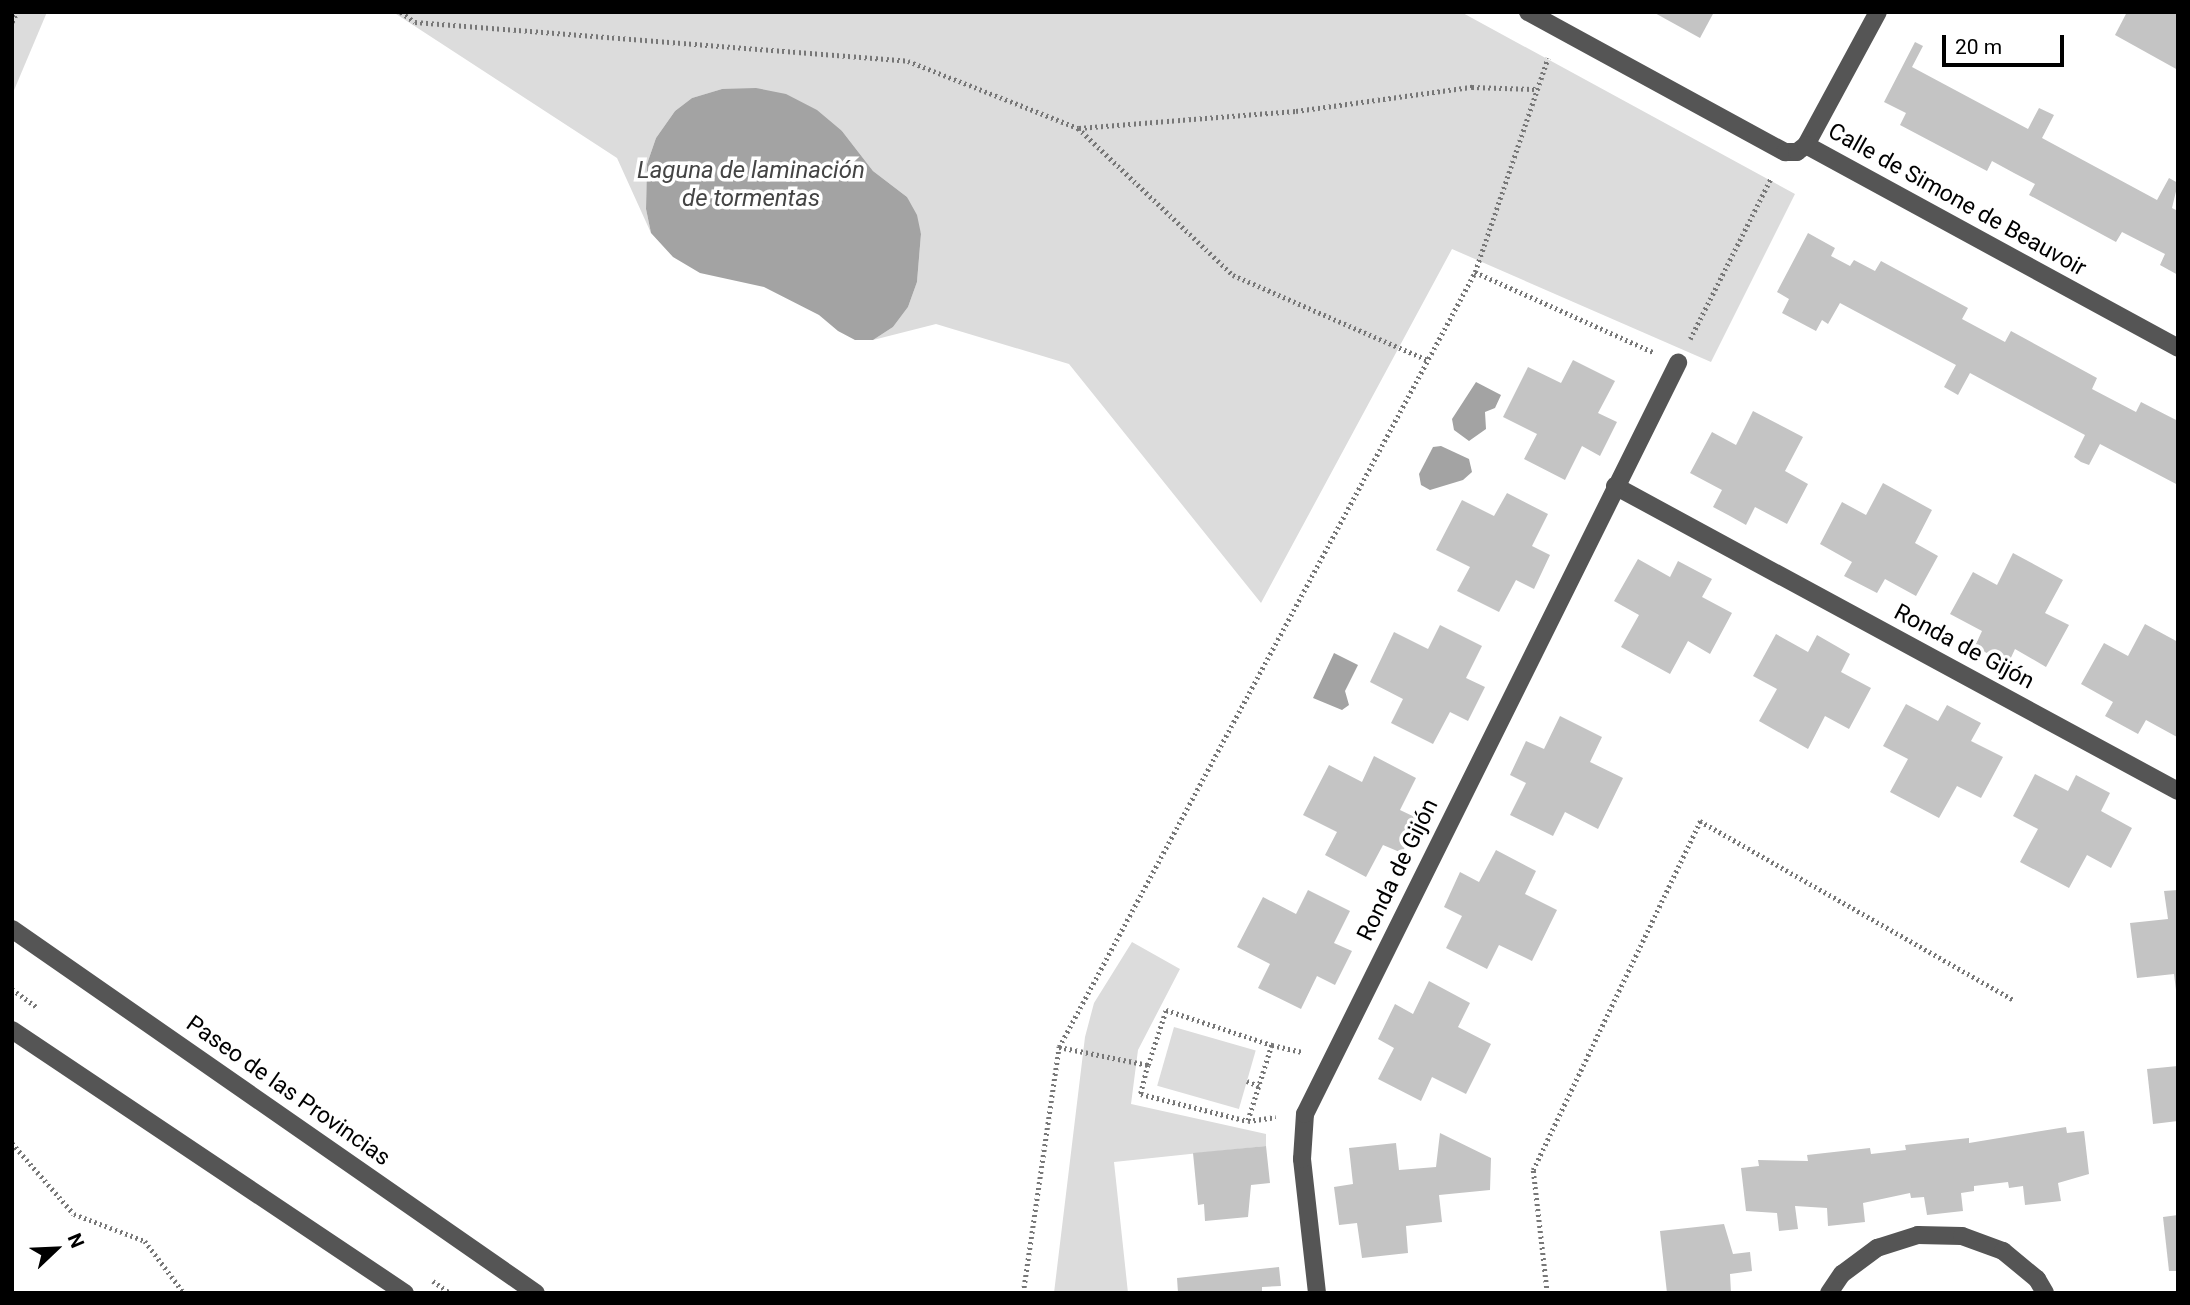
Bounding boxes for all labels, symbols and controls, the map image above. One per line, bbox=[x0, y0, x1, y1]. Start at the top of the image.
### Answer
scale bar bbox=[1945, 21, 2068, 65]
text: 20 m bbox=[1955, 35, 2002, 59]
street label: Calle de Simone de Beauvoir bbox=[1823, 117, 2091, 283]
water label: Laguna de laminación de tormentas bbox=[637, 157, 865, 213]
street label: Ronda de Gijón bbox=[1889, 599, 2039, 695]
street label: Ronda de Gijón bbox=[1352, 794, 1444, 946]
street label: Paseo de las Provincias bbox=[181, 1010, 395, 1172]
north arrow bbox=[21, 1214, 91, 1284]
text: N bbox=[63, 1230, 89, 1251]

